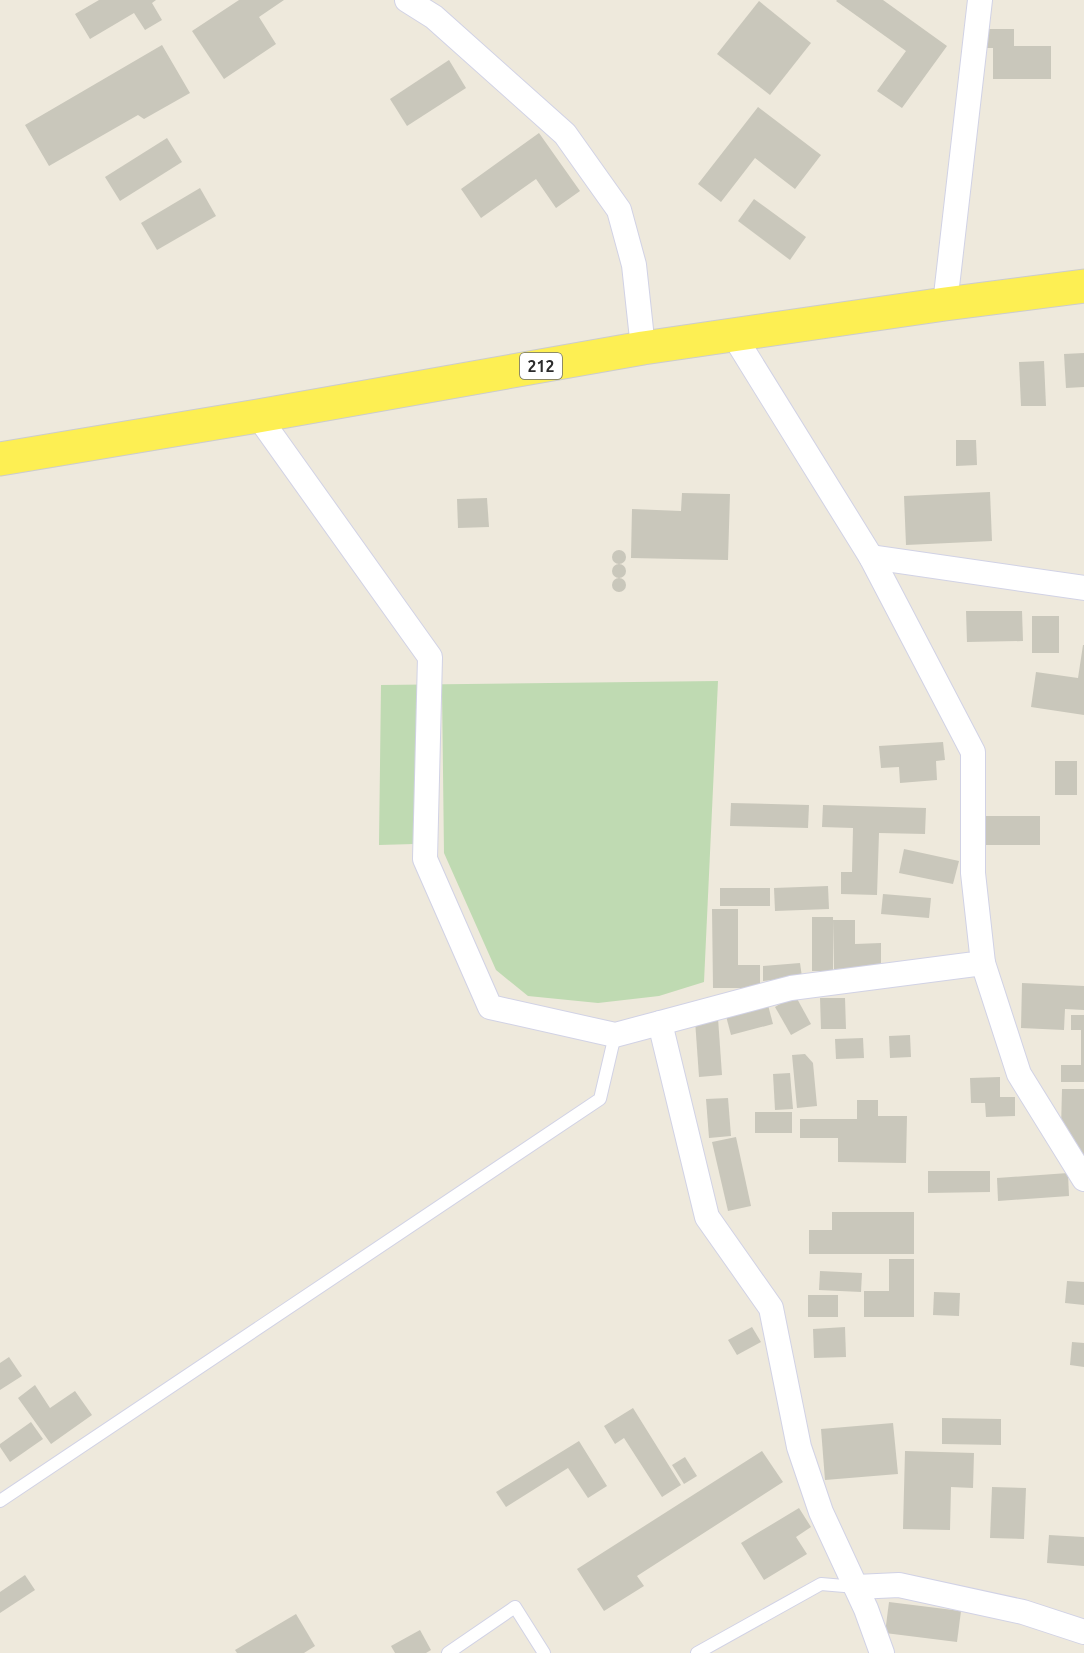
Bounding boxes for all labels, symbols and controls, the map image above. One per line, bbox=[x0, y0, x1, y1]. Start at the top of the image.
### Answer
road number: 212 bbox=[520, 353, 562, 379]

